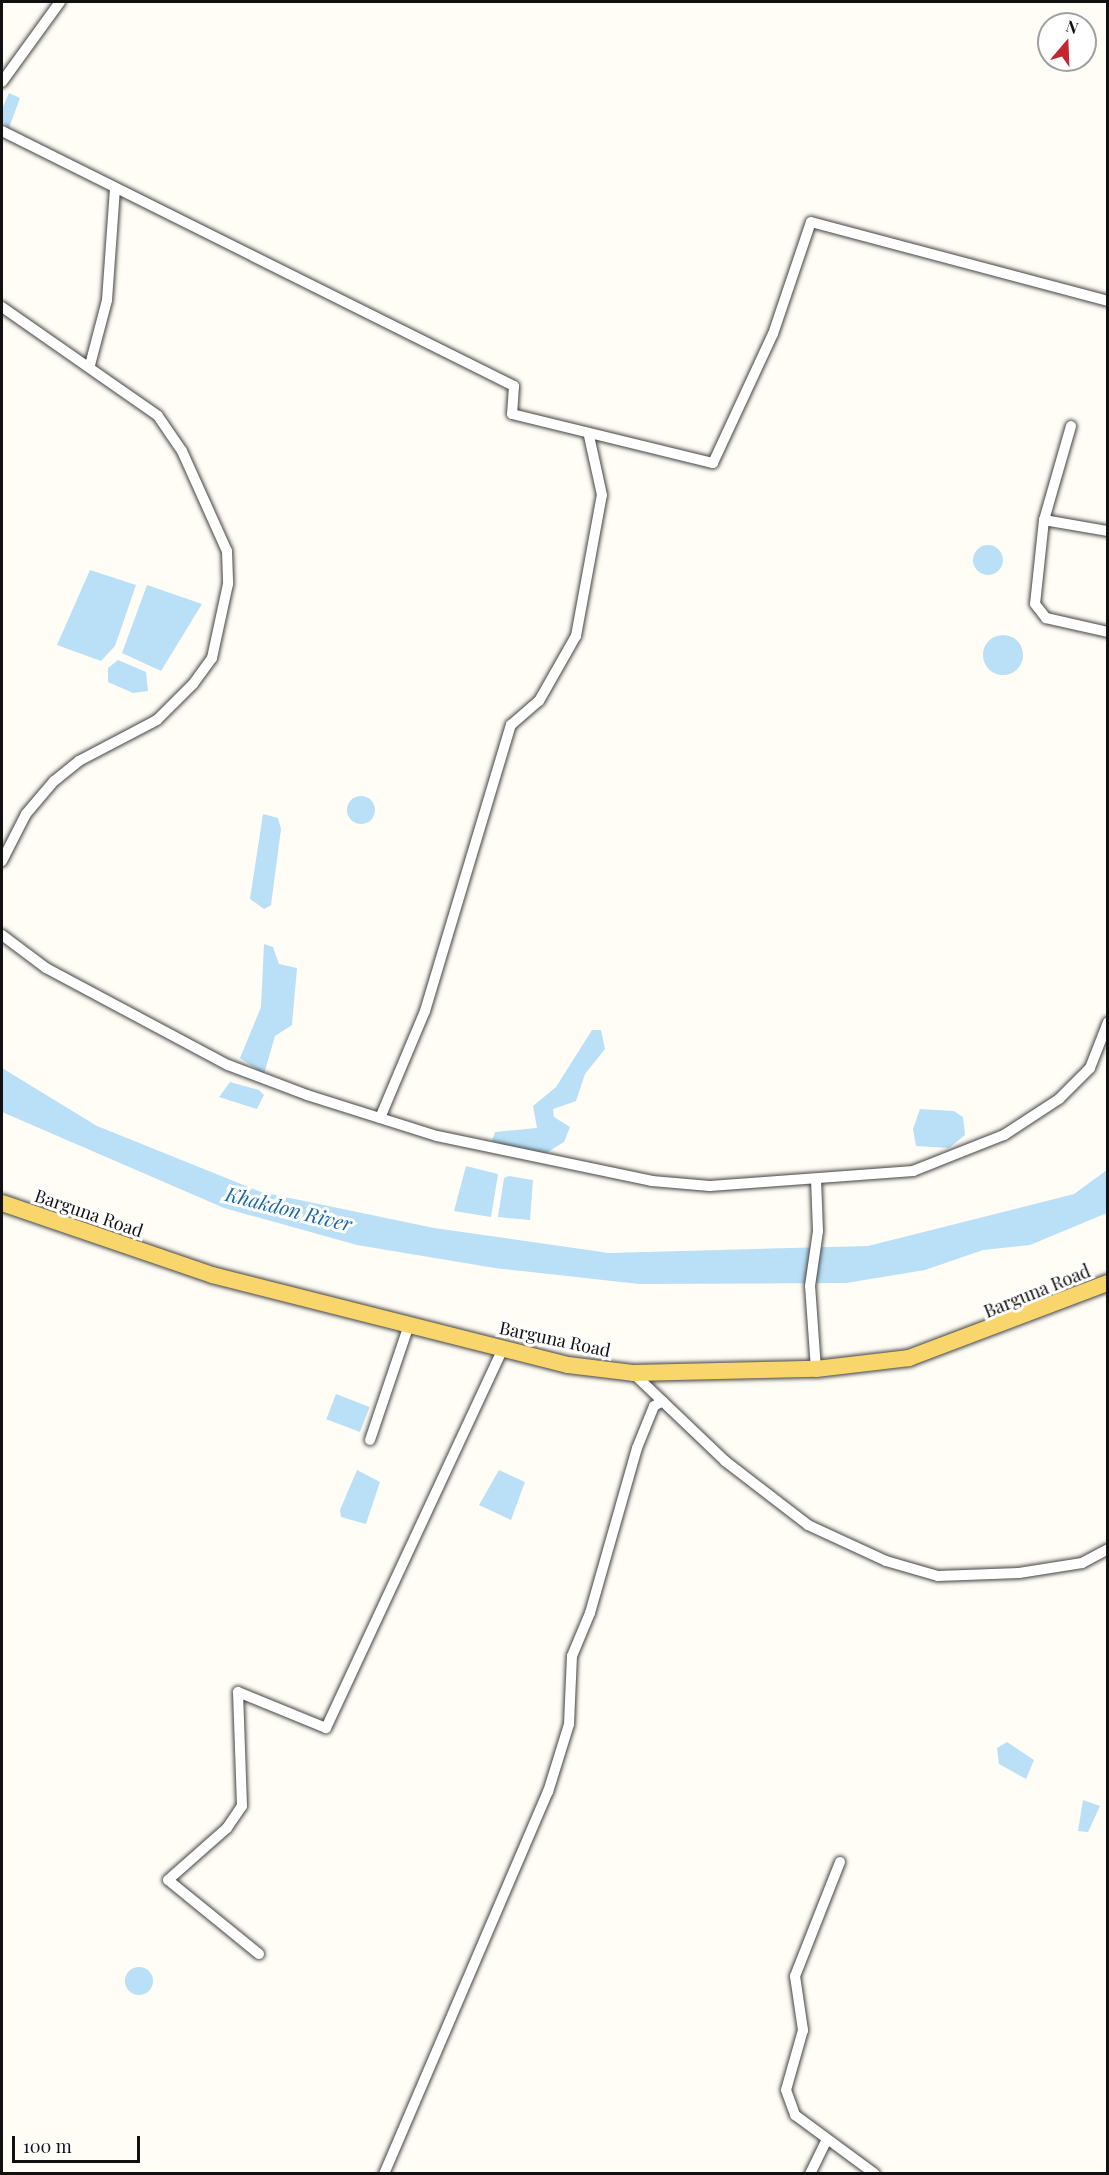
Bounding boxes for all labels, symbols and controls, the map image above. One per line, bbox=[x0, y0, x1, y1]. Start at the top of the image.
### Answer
north arrow bbox=[1037, 12, 1097, 72]
text: N bbox=[1063, 15, 1081, 38]
water label: Khakdon River bbox=[223, 1181, 355, 1235]
street label: Barguna Road bbox=[32, 1184, 146, 1242]
street label: Barguna Road bbox=[980, 1260, 1094, 1322]
street label: Barguna Road bbox=[497, 1317, 613, 1361]
scale bar bbox=[15, 2124, 142, 2162]
text: 100 m bbox=[23, 2134, 72, 2158]

